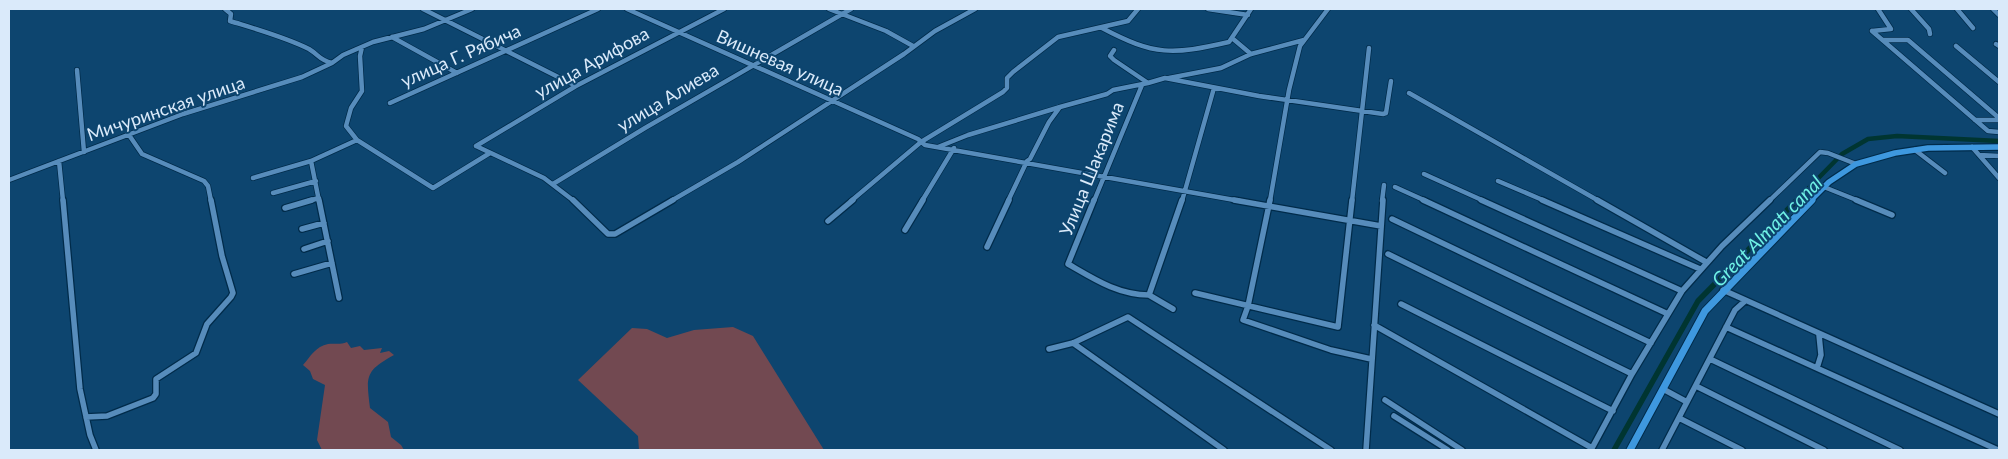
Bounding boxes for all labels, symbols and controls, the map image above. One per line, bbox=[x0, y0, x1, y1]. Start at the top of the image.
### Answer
street label: улица Г. Рябича bbox=[397, 19, 524, 91]
street label: улица Арифова bbox=[531, 22, 652, 103]
street label: Вишневая улица bbox=[713, 24, 847, 100]
street label: улица Алиева bbox=[613, 58, 722, 136]
street label: Мичуринская улица bbox=[84, 71, 248, 145]
street label: Улица Шакарима bbox=[1054, 98, 1128, 239]
water label: Great Almatı canal bbox=[1707, 171, 1827, 291]

